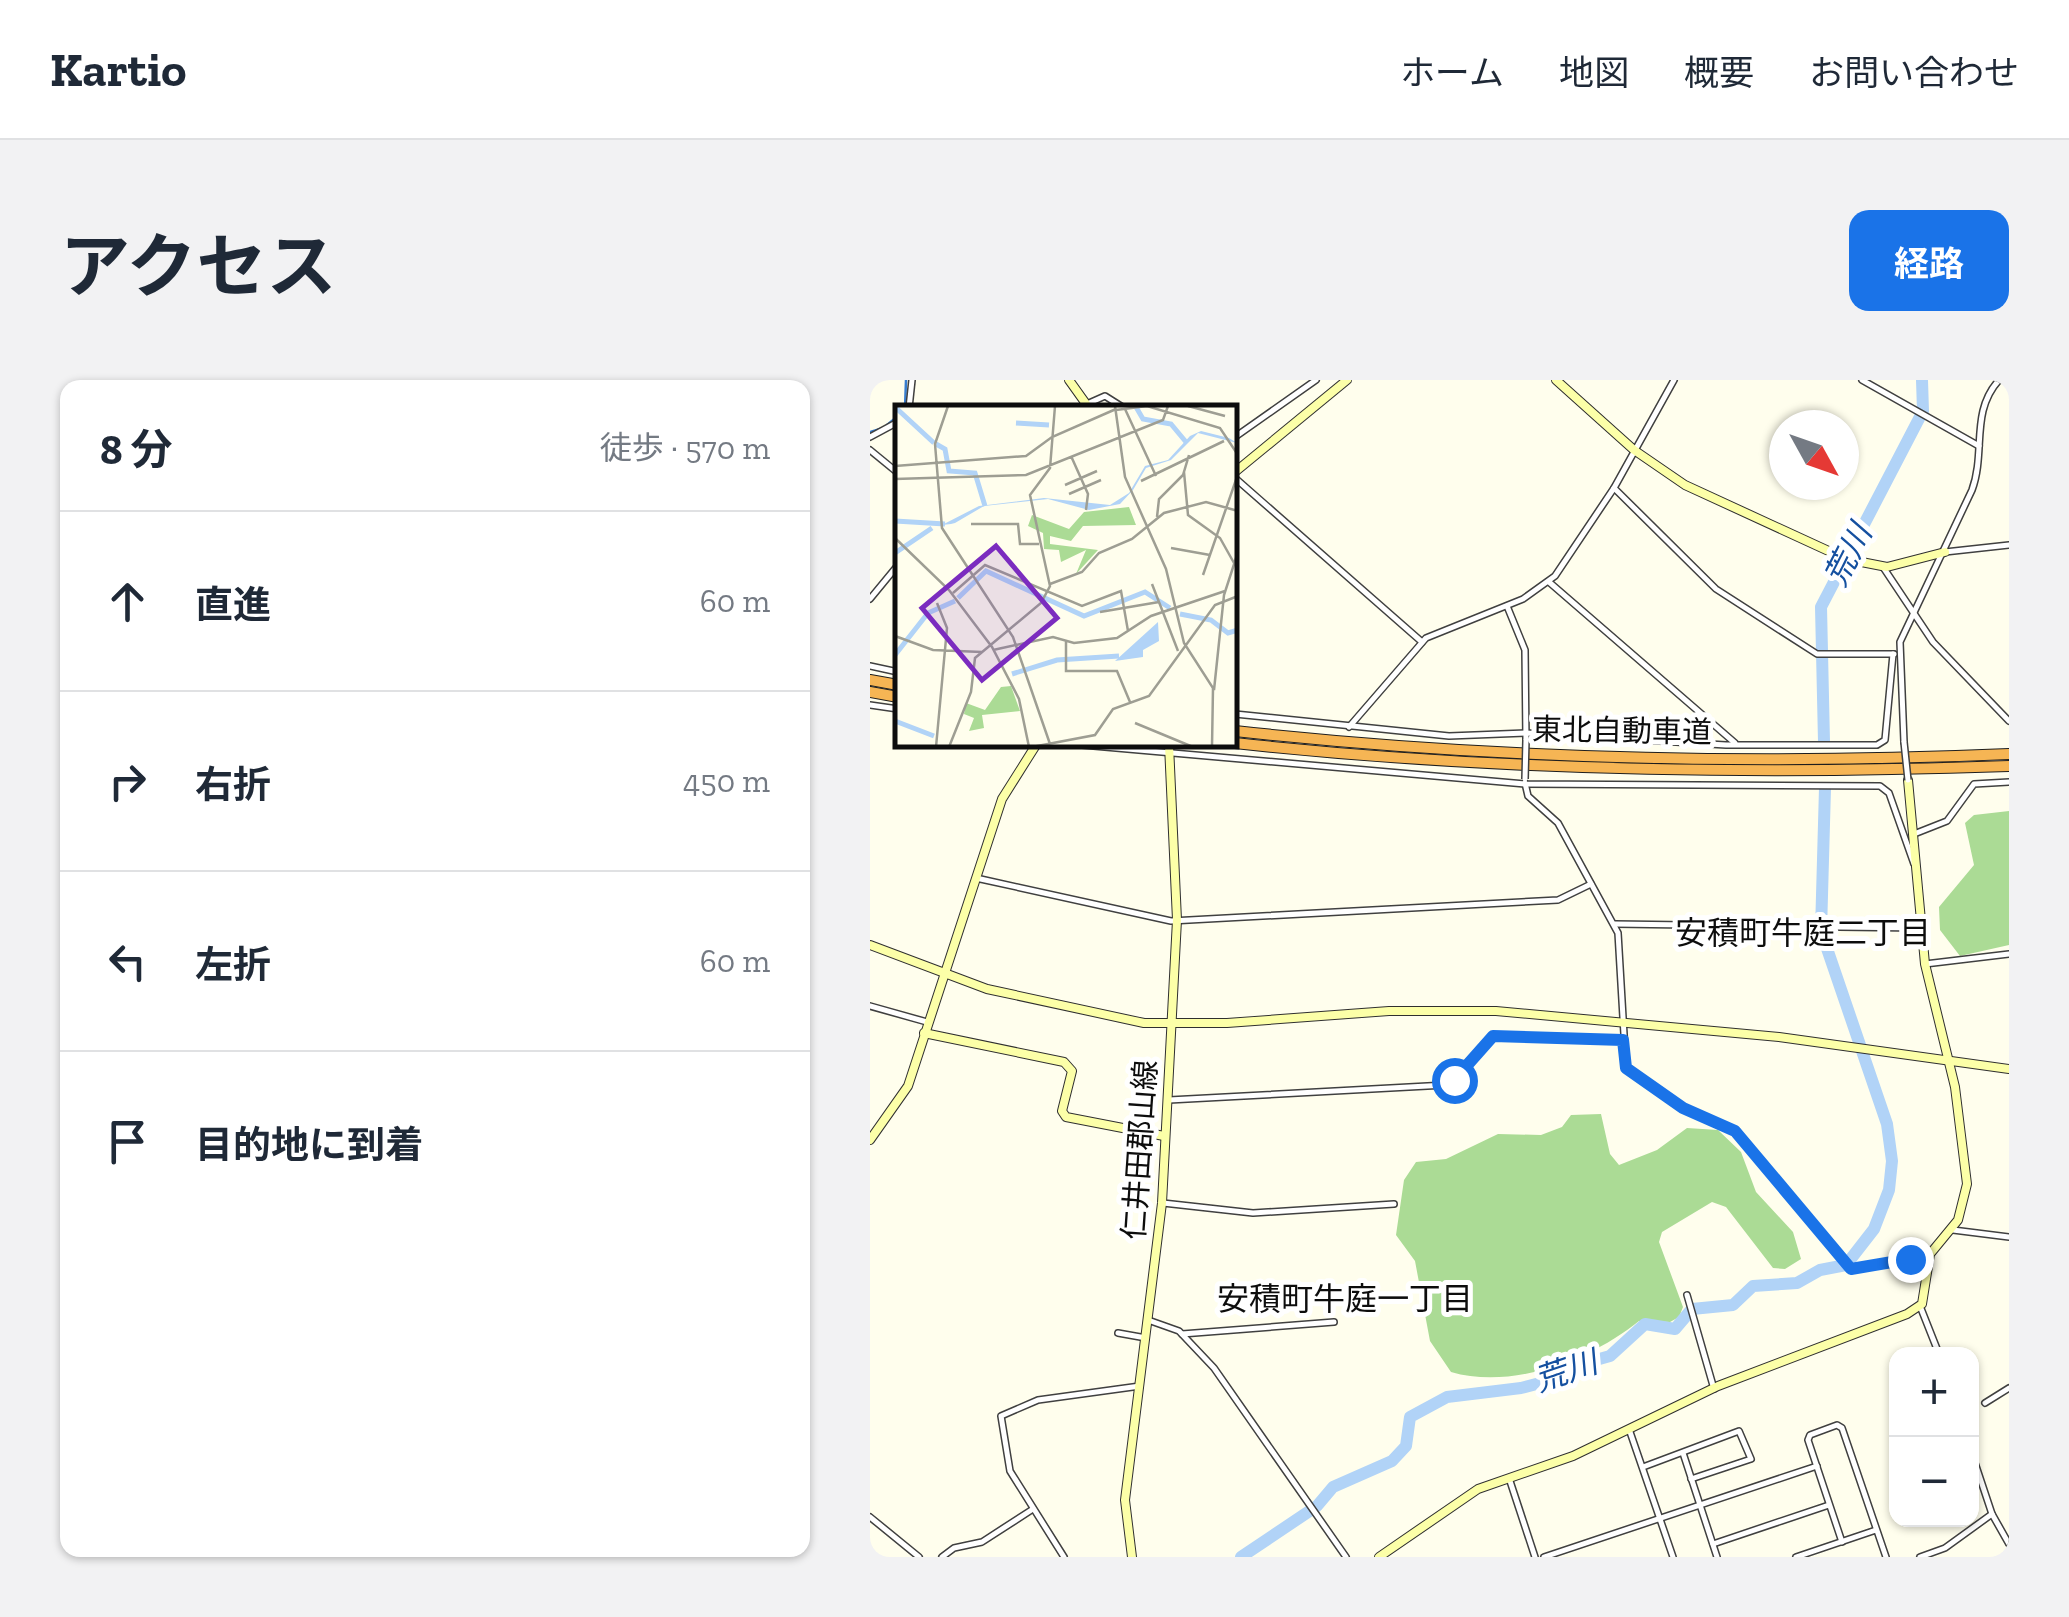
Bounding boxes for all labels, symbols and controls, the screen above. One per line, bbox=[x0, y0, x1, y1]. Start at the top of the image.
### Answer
text: Kartio bbox=[50, 41, 186, 98]
text: ホーム bbox=[1400, 52, 1504, 94]
text: 地図 bbox=[1559, 52, 1629, 94]
text: 概要 bbox=[1684, 52, 1754, 94]
text: お問い合わせ bbox=[1809, 52, 2019, 94]
button: 経路 bbox=[1849, 210, 2009, 311]
text: アクセス bbox=[60, 225, 337, 309]
inset map bbox=[895, 405, 1238, 748]
north arrow bbox=[1769, 410, 1859, 500]
text: 8 分 bbox=[100, 424, 173, 475]
text: 徒歩 · 570 m bbox=[600, 429, 770, 467]
water label: 荒川 bbox=[1817, 515, 1881, 592]
icon: ahead bbox=[100, 574, 155, 629]
text: 直進 bbox=[195, 582, 271, 628]
text: 60 m bbox=[700, 582, 770, 620]
street label: 東北自動車道 bbox=[1532, 711, 1712, 751]
icon: right bbox=[100, 754, 155, 809]
text: 右折 bbox=[195, 762, 271, 808]
text: 450 m bbox=[683, 762, 770, 800]
district label: 安積町牛庭二丁目 bbox=[1675, 914, 1931, 952]
icon: left bbox=[100, 934, 155, 989]
text: 左折 bbox=[195, 942, 271, 988]
text: 60 m bbox=[700, 942, 770, 980]
route start bbox=[1432, 1058, 1478, 1104]
street label: 仁井田郡山線 bbox=[1116, 1059, 1164, 1241]
icon: arrive bbox=[100, 1114, 155, 1169]
text: 目的地に到着 bbox=[195, 1122, 423, 1168]
route end bbox=[1888, 1237, 1934, 1283]
district label: 安積町牛庭一丁目 bbox=[1217, 1280, 1473, 1318]
water label: 荒川 bbox=[1530, 1342, 1605, 1399]
map controls bbox=[1889, 1347, 1979, 1527]
button: + bbox=[1889, 1347, 1979, 1437]
button: − bbox=[1889, 1437, 1979, 1527]

